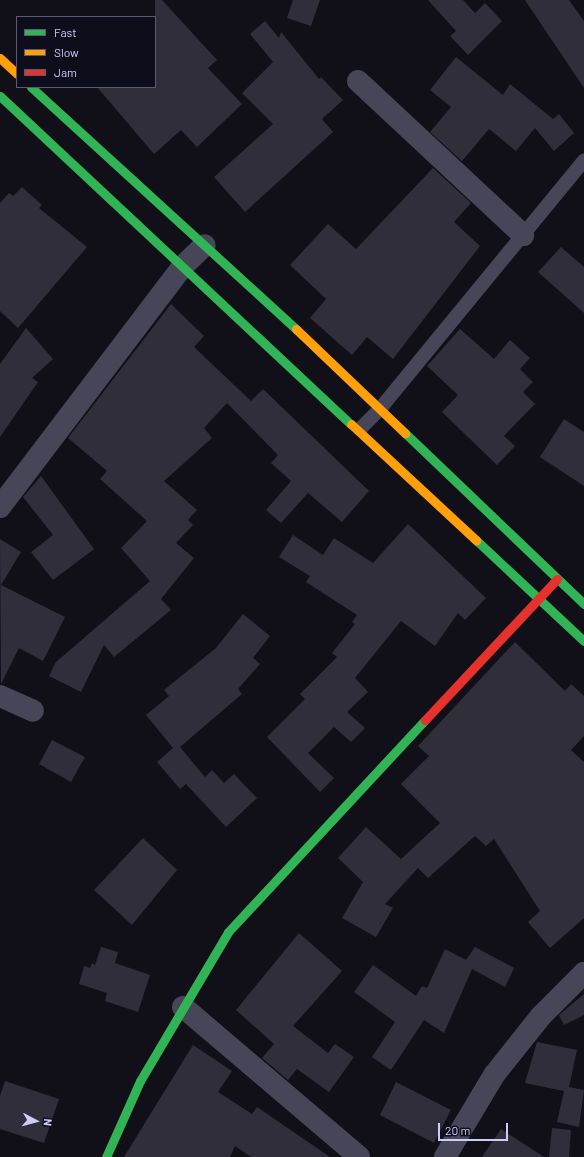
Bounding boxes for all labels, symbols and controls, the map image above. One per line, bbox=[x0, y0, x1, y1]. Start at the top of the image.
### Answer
legend bbox=[16, 16, 156, 88]
text: Fast bbox=[54, 25, 77, 39]
text: Slow bbox=[54, 45, 79, 59]
text: Jam bbox=[54, 65, 77, 79]
north arrow bbox=[16, 1101, 56, 1141]
scale bar bbox=[440, 1115, 510, 1141]
text: N bbox=[42, 1118, 55, 1127]
text: 20 m bbox=[445, 1123, 471, 1137]

